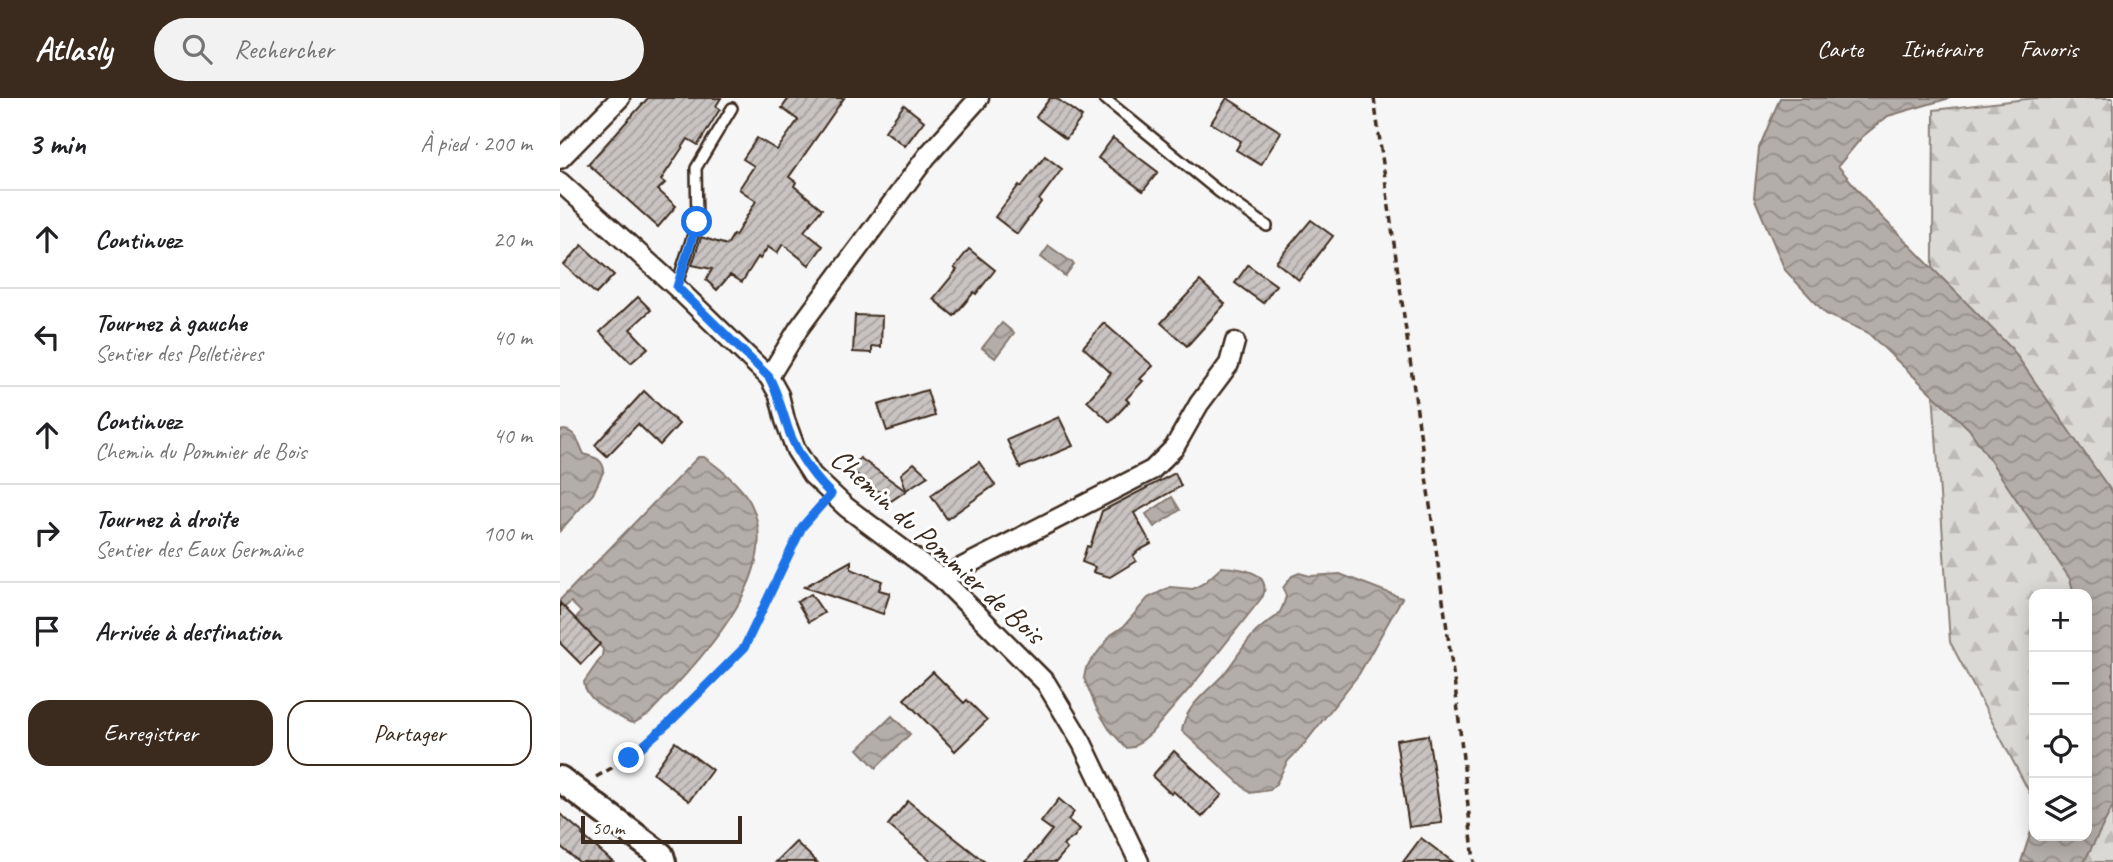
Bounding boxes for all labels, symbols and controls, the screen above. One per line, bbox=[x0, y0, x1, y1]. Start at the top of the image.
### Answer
search box bbox=[154, 18, 644, 81]
text: Atlasly bbox=[35, 28, 112, 70]
icon: search bbox=[178, 30, 216, 68]
text: Rechercher bbox=[234, 33, 334, 66]
text: Carte bbox=[1817, 34, 1863, 64]
text: Itinéraire bbox=[1901, 34, 1982, 64]
text: Favoris bbox=[2020, 34, 2078, 64]
text: 3 min bbox=[28, 125, 85, 163]
text: À pied · 200 m bbox=[420, 129, 532, 158]
route start bbox=[681, 206, 712, 237]
icon: ahead bbox=[28, 220, 66, 258]
text: Continuez bbox=[95, 223, 181, 256]
text: 20 m bbox=[493, 225, 532, 254]
text: Tournez à gauche bbox=[95, 306, 246, 339]
icon: left bbox=[28, 318, 66, 356]
text: 40 m bbox=[493, 323, 532, 352]
text: Sentier des Pelletières bbox=[95, 339, 263, 368]
text: Continuez bbox=[95, 404, 181, 437]
icon: ahead bbox=[28, 416, 66, 454]
text: 40 m bbox=[493, 421, 532, 450]
text: Chemin du Pommier de Bois bbox=[95, 437, 306, 466]
street label: Chemin du Pommier de Bois bbox=[823, 440, 1055, 654]
text: Tournez à droite bbox=[95, 502, 237, 535]
icon: right bbox=[28, 514, 66, 552]
text: 100 m bbox=[483, 519, 532, 548]
text: Sentier des Eaux Germaine bbox=[95, 535, 302, 564]
map controls bbox=[2029, 589, 2092, 841]
button: + bbox=[2029, 589, 2092, 652]
icon: arrive bbox=[28, 612, 66, 650]
text: Arrivée à destination bbox=[95, 615, 281, 648]
button: − bbox=[2029, 652, 2092, 715]
button: Enregistrer bbox=[28, 700, 273, 766]
button: Partager bbox=[287, 700, 532, 766]
button: locate bbox=[2029, 715, 2092, 778]
route end bbox=[613, 742, 644, 773]
button: layers bbox=[2029, 778, 2092, 841]
scale bar bbox=[581, 813, 742, 845]
text: 50 m bbox=[592, 816, 624, 840]

